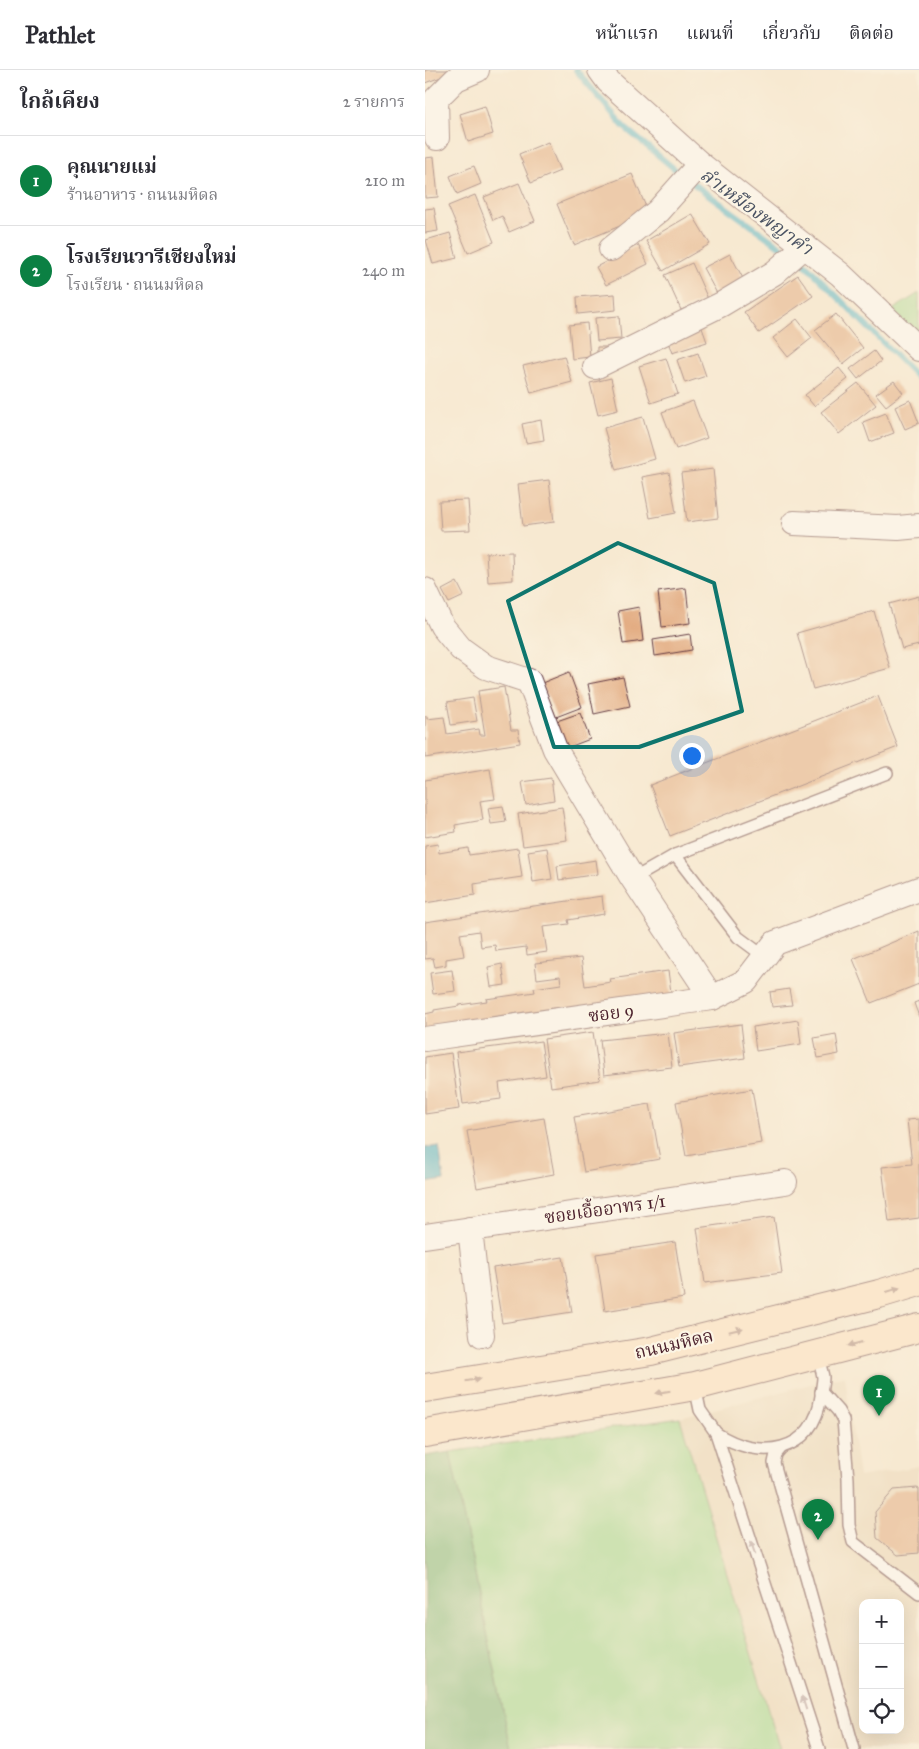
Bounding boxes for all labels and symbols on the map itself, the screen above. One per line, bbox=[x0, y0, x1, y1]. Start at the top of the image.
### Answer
water label: ลำเหมืองพญาคำ bbox=[696, 163, 818, 260]
your location bbox=[679, 743, 705, 769]
street label: ซอย 9 bbox=[587, 999, 635, 1027]
street label: ซอยเอื้ออาทร 1/1 bbox=[543, 1187, 667, 1228]
one-way arrow bbox=[886, 1286, 901, 1294]
street label: ถนนมหิดล bbox=[632, 1324, 716, 1364]
one-way arrow bbox=[728, 1326, 743, 1334]
one-way arrow bbox=[847, 1341, 862, 1349]
pin: 1 bbox=[863, 1375, 895, 1416]
one-way arrow bbox=[465, 1376, 481, 1384]
one-way arrow bbox=[655, 1388, 671, 1396]
pin: 2 bbox=[802, 1499, 834, 1540]
one-way arrow bbox=[749, 1541, 757, 1556]
one-way arrow bbox=[800, 1695, 807, 1710]

